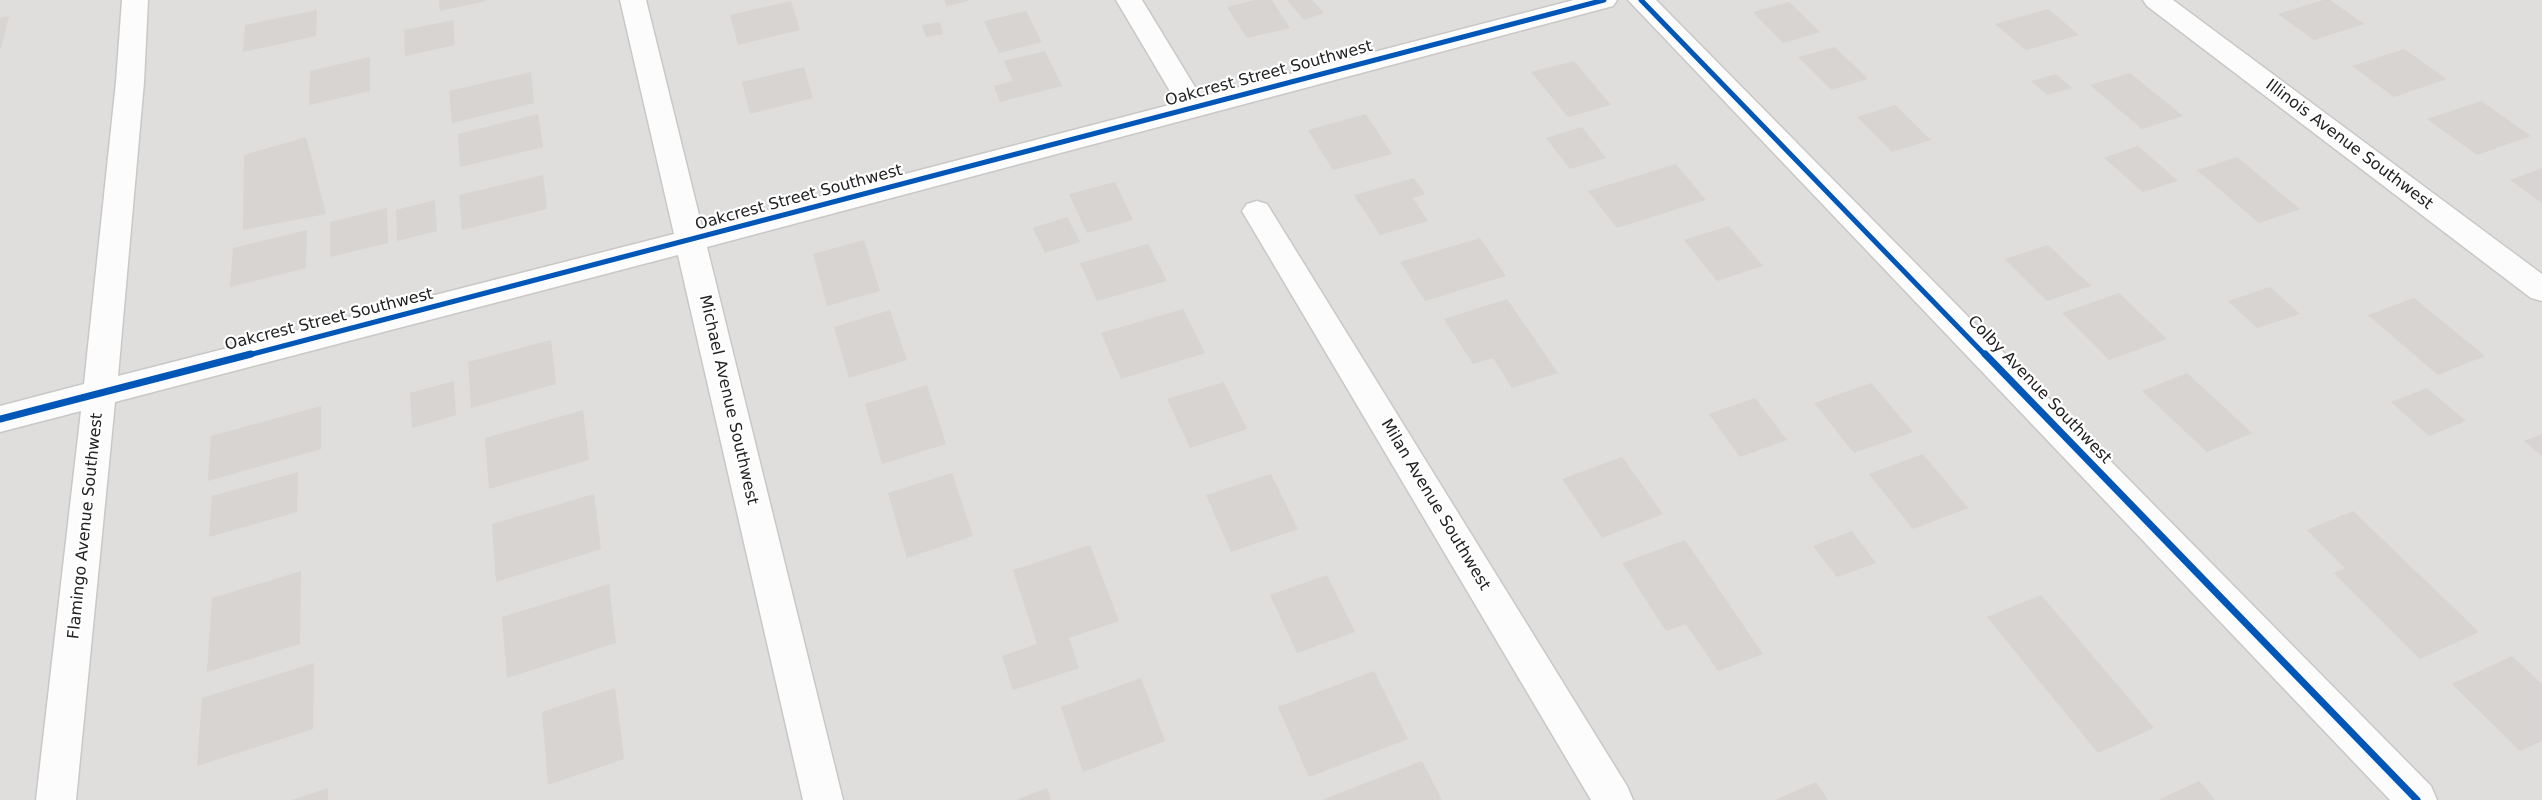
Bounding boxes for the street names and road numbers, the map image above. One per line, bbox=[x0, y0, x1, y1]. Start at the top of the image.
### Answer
street label: Oakcrest Street Southwest bbox=[1163, 37, 1375, 111]
street label: Illinois Avenue Southwest bbox=[2262, 76, 2436, 214]
street label: Oakcrest Street Southwest bbox=[693, 161, 905, 235]
street label: Oakcrest Street Southwest bbox=[223, 285, 435, 355]
street label: Michael Avenue Southwest bbox=[694, 293, 762, 507]
street label: Colby Avenue Southwest bbox=[1963, 312, 2115, 468]
street label: Flamingo Avenue Southwest bbox=[65, 412, 107, 640]
street label: Milan Avenue Southwest bbox=[1376, 416, 1494, 594]

